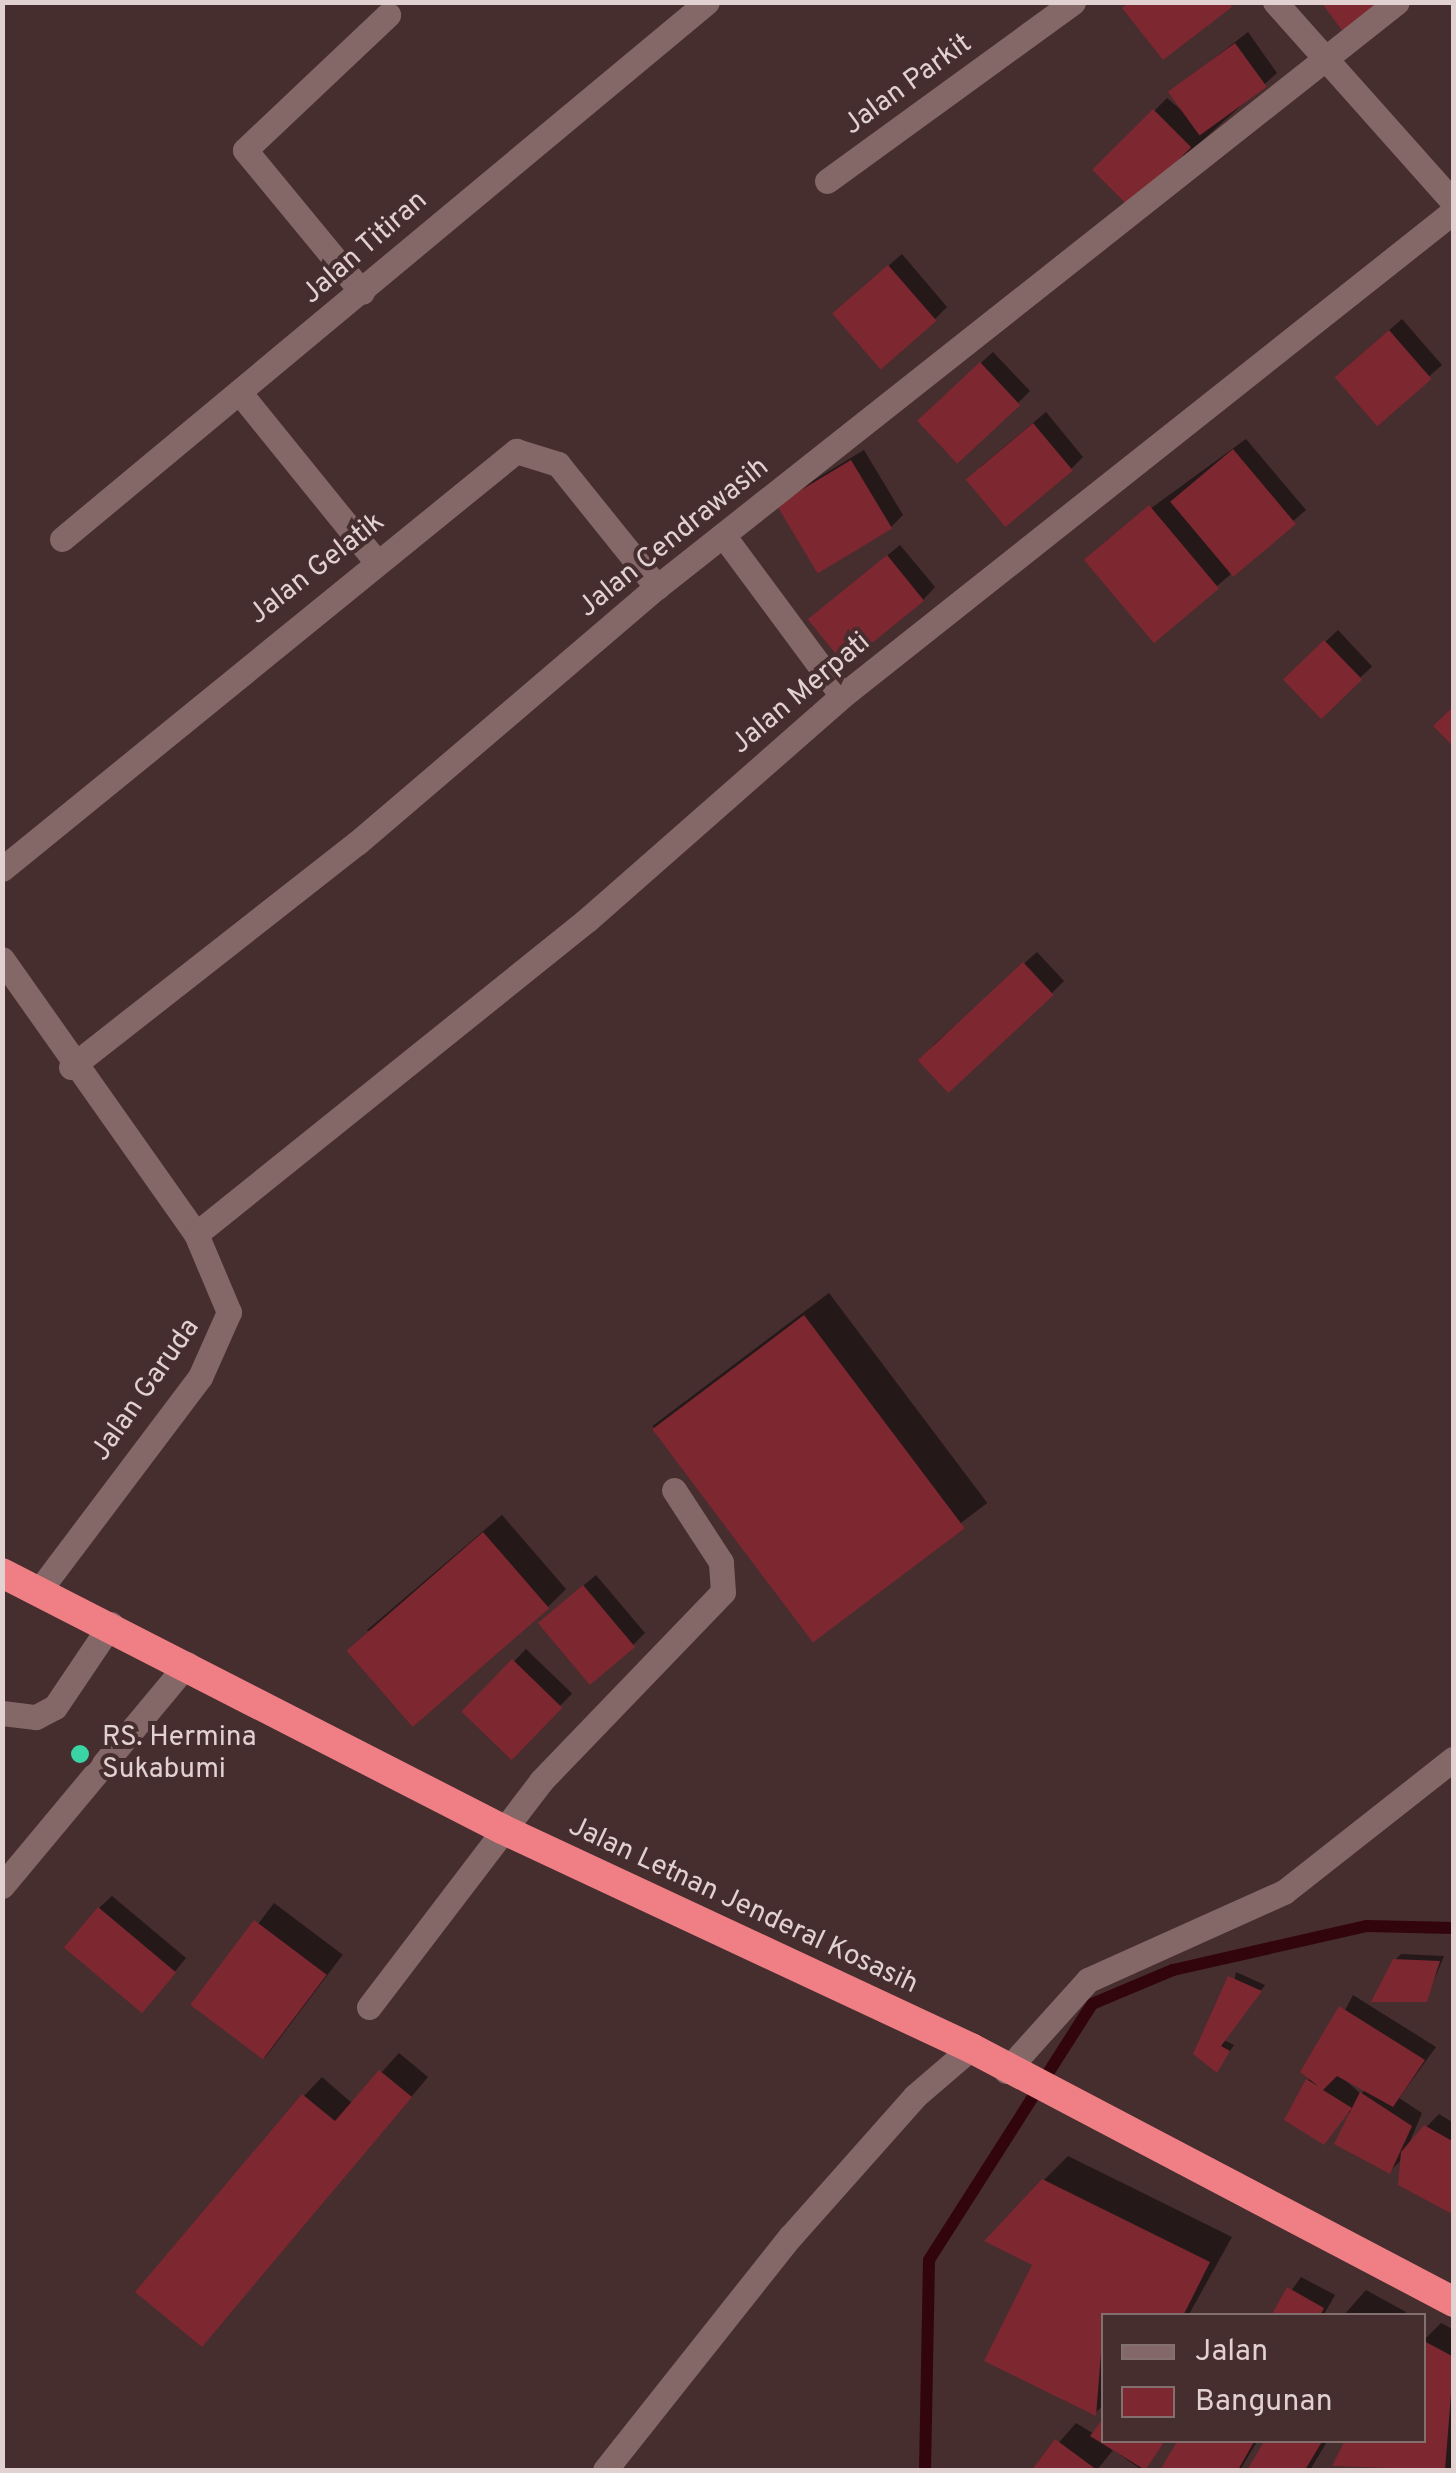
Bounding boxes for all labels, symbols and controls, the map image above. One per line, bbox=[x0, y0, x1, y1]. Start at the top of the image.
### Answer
street label: Jalan Parkit bbox=[837, 27, 979, 143]
street label: Jalan Titiran bbox=[295, 184, 435, 312]
street label: Jalan Cendrawasih bbox=[572, 451, 776, 625]
street label: Jalan Gelatik bbox=[243, 506, 391, 632]
street label: Jalan Merpati bbox=[725, 626, 877, 762]
street label: Jalan Garuda bbox=[85, 1312, 207, 1468]
place label: RS. Hermina Sukabumi bbox=[102, 1721, 256, 1787]
marker: RS. Hermina Sukabumi bbox=[67, 1741, 93, 1767]
street label: Jalan Letnan Jenderal Kosasih bbox=[563, 1810, 923, 2002]
legend bbox=[1101, 2313, 1426, 2443]
text: Jalan bbox=[1195, 2334, 1268, 2371]
text: Bangunan bbox=[1195, 2384, 1333, 2421]

